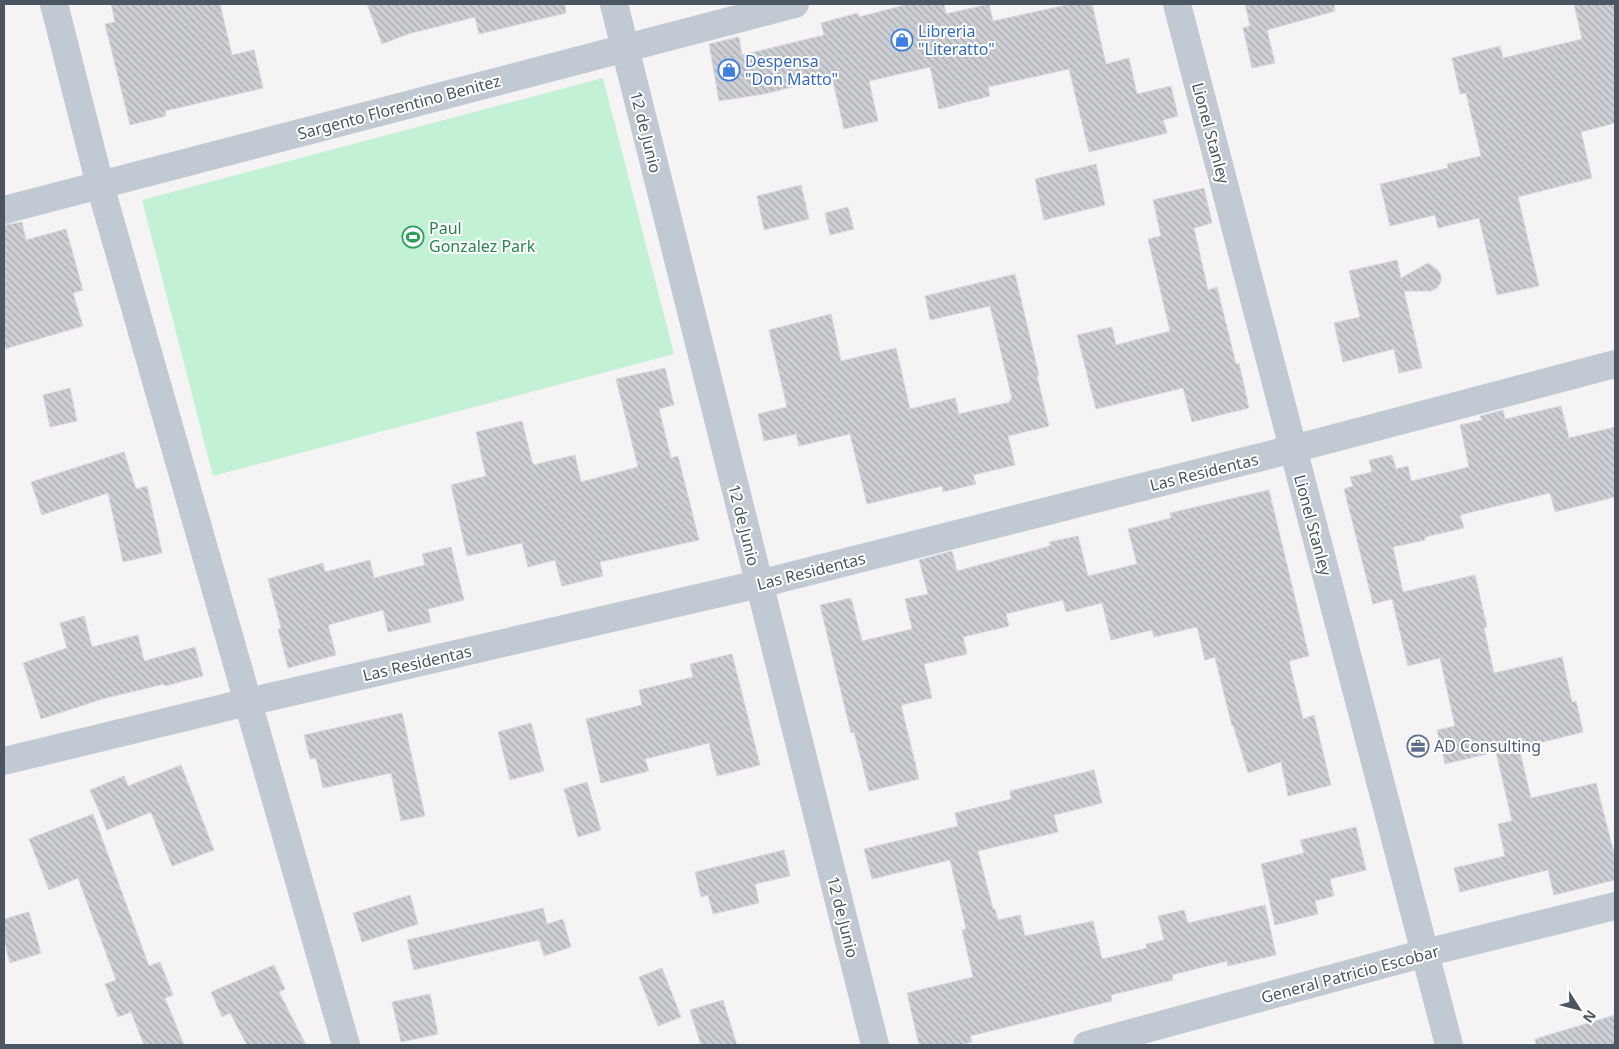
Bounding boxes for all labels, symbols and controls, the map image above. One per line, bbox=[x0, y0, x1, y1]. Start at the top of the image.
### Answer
place label: Libreria "Literatto" bbox=[918, 20, 995, 60]
shop icon: Libreria "Literatto" bbox=[890, 28, 914, 52]
place label: Despensa "Don Matto" bbox=[745, 50, 838, 90]
shop icon: Despensa "Don Matto" bbox=[717, 58, 741, 82]
street label: Sargento Florentino Benitez bbox=[295, 69, 503, 145]
street label: Lionel Stanley bbox=[1187, 80, 1235, 187]
street label: 12 de Junio bbox=[625, 89, 667, 175]
place label: Paul Gonzalez Park bbox=[429, 217, 536, 257]
sports icon: Paul Gonzalez Park bbox=[401, 225, 425, 249]
street label: Las Residentas bbox=[1147, 448, 1261, 496]
street label: Lionel Stanley bbox=[1289, 472, 1337, 579]
street label: 12 de Junio bbox=[723, 482, 765, 568]
street label: Las Residentas bbox=[754, 547, 868, 595]
street label: Las Residentas bbox=[360, 640, 474, 686]
office icon: AD Consulting bbox=[1406, 734, 1430, 758]
place label: AD Consulting bbox=[1434, 735, 1541, 757]
street label: 12 de Junio bbox=[822, 874, 864, 960]
street label: General Patricio Escobar bbox=[1259, 940, 1442, 1008]
north arrow bbox=[1554, 984, 1604, 1034]
text: N bbox=[1579, 1007, 1601, 1027]

